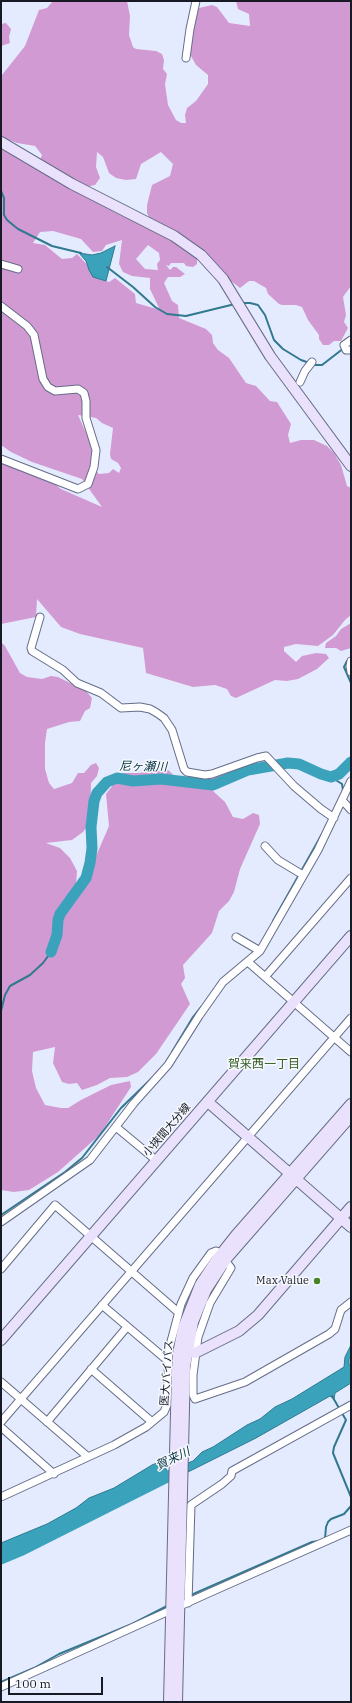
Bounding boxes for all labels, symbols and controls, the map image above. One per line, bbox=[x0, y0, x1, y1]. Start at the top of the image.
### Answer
water label: 尼ヶ瀬川 bbox=[119, 759, 167, 775]
district label: 賀来西一丁目 bbox=[228, 1058, 300, 1072]
street label: 小挾間大分線 bbox=[140, 1101, 194, 1159]
place label: Max Value bbox=[256, 1274, 309, 1288]
marker: Max Value bbox=[312, 1276, 322, 1286]
street label: 医大バイパス bbox=[158, 1340, 176, 1406]
water label: 賀来川 bbox=[154, 1445, 192, 1473]
scale bar bbox=[10, 1669, 105, 1695]
text: 100 m bbox=[15, 1676, 51, 1691]

